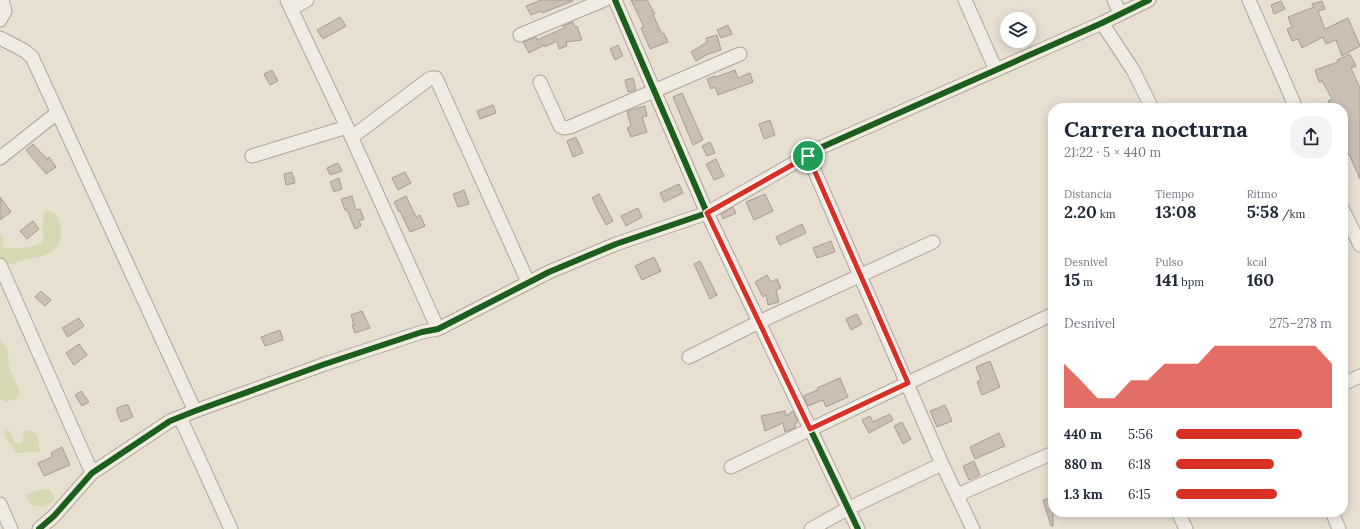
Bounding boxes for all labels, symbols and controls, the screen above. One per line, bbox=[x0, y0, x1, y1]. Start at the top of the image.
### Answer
map controls bbox=[1000, 12, 1036, 48]
button: layers bbox=[1000, 12, 1036, 48]
text: Carrera nocturna bbox=[1064, 115, 1248, 143]
button: share bbox=[1290, 116, 1332, 158]
pin bbox=[791, 139, 825, 173]
text: 21:22 · 5 × 440 m bbox=[1064, 144, 1161, 161]
icon: arrive bbox=[797, 145, 819, 167]
text: Distancia bbox=[1064, 187, 1112, 201]
text: Tiempo bbox=[1155, 187, 1194, 201]
text: Ritmo bbox=[1247, 187, 1277, 201]
text: 2.20 bbox=[1064, 201, 1097, 223]
text: 13:08 bbox=[1155, 201, 1197, 223]
text: 5:58 bbox=[1247, 201, 1279, 223]
text: km bbox=[1097, 207, 1116, 221]
text: /km bbox=[1279, 207, 1305, 221]
text: Desnivel bbox=[1064, 255, 1107, 269]
text: Pulso bbox=[1155, 255, 1183, 269]
text: kcal bbox=[1247, 255, 1267, 269]
text: 15 bbox=[1064, 269, 1080, 291]
text: 141 bbox=[1155, 269, 1178, 291]
text: 160 bbox=[1247, 269, 1274, 291]
text: m bbox=[1080, 275, 1093, 289]
text: bpm bbox=[1178, 275, 1204, 289]
text: Desnivel bbox=[1064, 315, 1115, 332]
text: 275–278 m bbox=[1269, 315, 1332, 332]
text: 440 m bbox=[1064, 426, 1102, 443]
text: 5:56 bbox=[1128, 426, 1153, 443]
text: 880 m bbox=[1064, 456, 1103, 473]
text: 6:18 bbox=[1128, 456, 1151, 473]
text: 1.3 km bbox=[1064, 486, 1103, 503]
text: 6:15 bbox=[1128, 486, 1151, 503]

